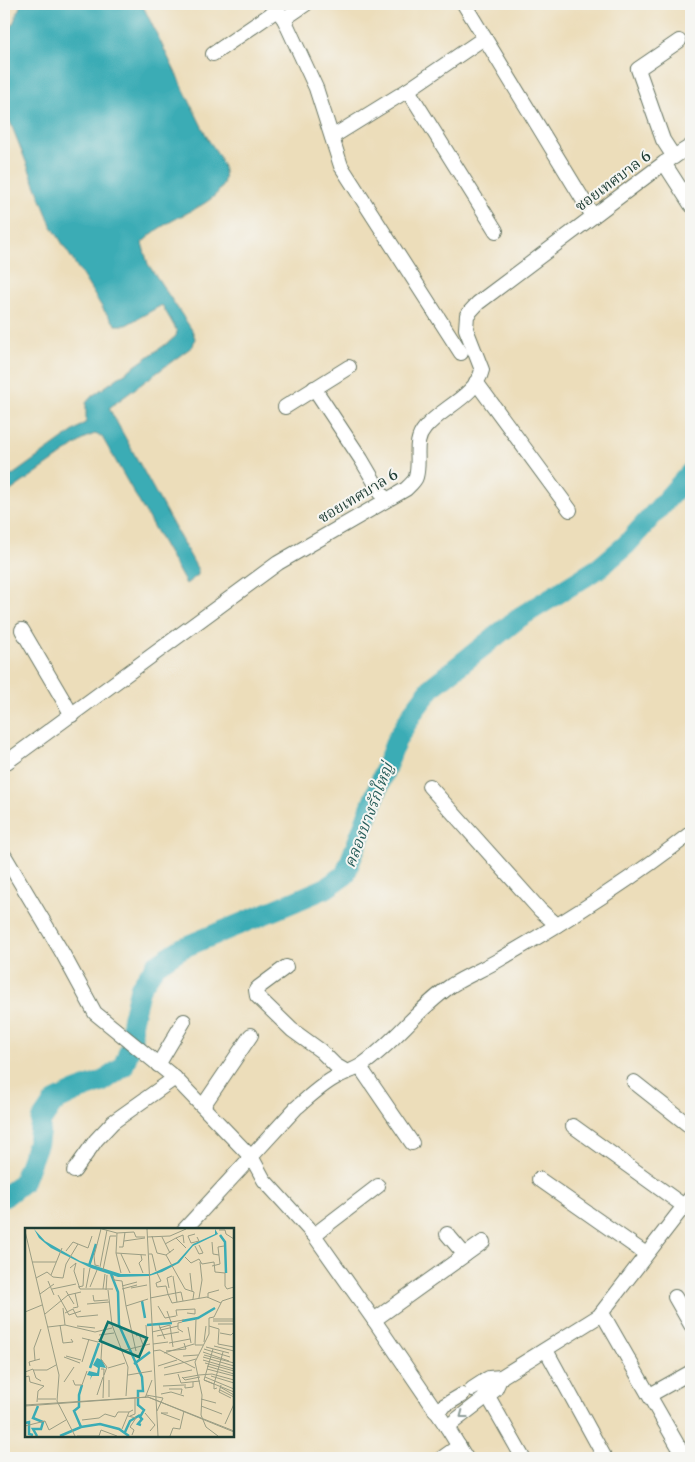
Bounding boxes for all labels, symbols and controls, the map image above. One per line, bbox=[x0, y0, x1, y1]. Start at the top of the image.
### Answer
street label: ซอยเทศบาล 6 bbox=[571, 146, 655, 215]
street label: ซอยเทศบาล 6 bbox=[314, 464, 401, 527]
water label: คลองบางรักใหญ่ bbox=[338, 758, 398, 870]
inset map bbox=[25, 1228, 234, 1437]
one-way arrow bbox=[459, 1409, 469, 1418]

